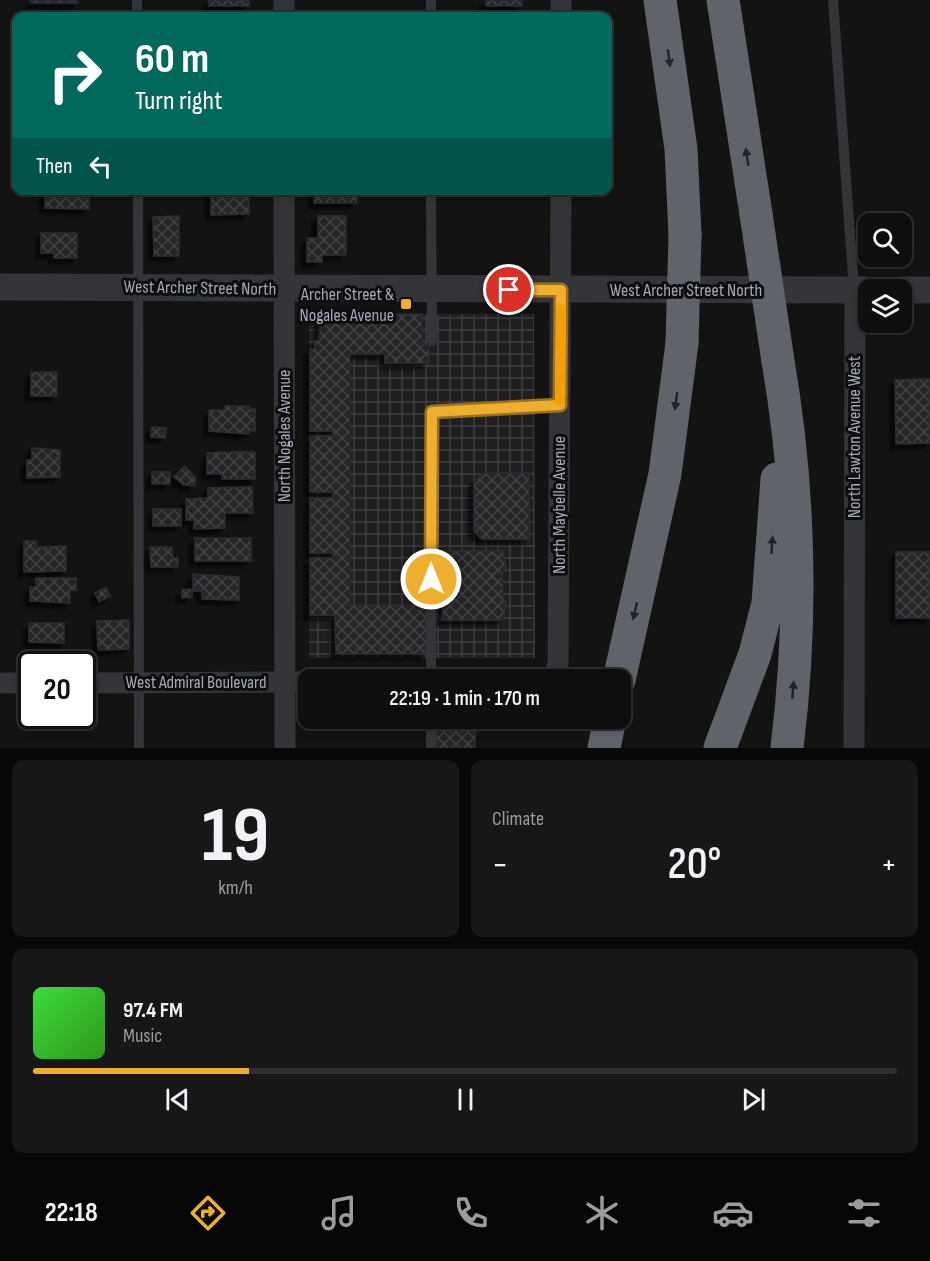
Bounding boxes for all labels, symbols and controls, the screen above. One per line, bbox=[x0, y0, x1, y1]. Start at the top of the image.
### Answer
text: 60 m bbox=[135, 34, 209, 85]
icon: right bbox=[36, 36, 114, 114]
one-way arrow bbox=[665, 48, 674, 67]
text: Turn right bbox=[135, 85, 222, 117]
one-way arrow bbox=[743, 147, 752, 166]
icon: left bbox=[84, 150, 117, 183]
text: Then bbox=[36, 153, 72, 180]
map controls bbox=[858, 213, 912, 333]
button: search bbox=[858, 213, 912, 267]
pin bbox=[483, 264, 534, 315]
icon: arrive bbox=[492, 273, 525, 306]
street label: West Archer Street North bbox=[124, 276, 276, 300]
button: layers bbox=[858, 279, 912, 333]
street label: West Archer Street North bbox=[610, 280, 762, 301]
place label: Archer Street & Nogales Avenue bbox=[300, 284, 394, 326]
marker: Archer Street & Nogales Avenue bbox=[399, 297, 413, 311]
street label: North Lawton Avenue West bbox=[844, 355, 865, 518]
street label: North Nogales Avenue bbox=[274, 370, 295, 502]
one-way arrow bbox=[671, 392, 680, 411]
street label: North Maybelle Avenue bbox=[549, 436, 570, 574]
one-way arrow bbox=[768, 536, 777, 555]
position arrow bbox=[399, 547, 463, 611]
one-way arrow bbox=[629, 602, 639, 621]
speed limit sign: 20 bbox=[18, 651, 96, 729]
street label: West Admiral Boulevard bbox=[126, 672, 266, 693]
one-way arrow bbox=[788, 680, 798, 699]
text: 22:19 · 1 min · 170 m bbox=[389, 685, 540, 712]
text: 19 bbox=[202, 790, 269, 883]
text: Climate bbox=[492, 807, 544, 831]
text: 20° bbox=[668, 837, 721, 892]
text: − bbox=[492, 845, 508, 885]
text: + bbox=[881, 845, 897, 885]
text: km/h bbox=[218, 876, 253, 900]
text: 97.4 FM bbox=[123, 997, 183, 1024]
text: Music bbox=[123, 1024, 162, 1048]
icon: previous bbox=[161, 1083, 194, 1116]
icon: pause bbox=[449, 1083, 482, 1116]
icon: next bbox=[737, 1083, 770, 1116]
icon: directions bbox=[187, 1192, 229, 1234]
icon: music bbox=[318, 1192, 360, 1234]
icon: phone bbox=[450, 1192, 492, 1234]
icon: climate bbox=[581, 1192, 623, 1234]
icon: car bbox=[712, 1192, 754, 1234]
icon: filters bbox=[843, 1192, 885, 1234]
text: 22:18 bbox=[45, 1197, 98, 1229]

